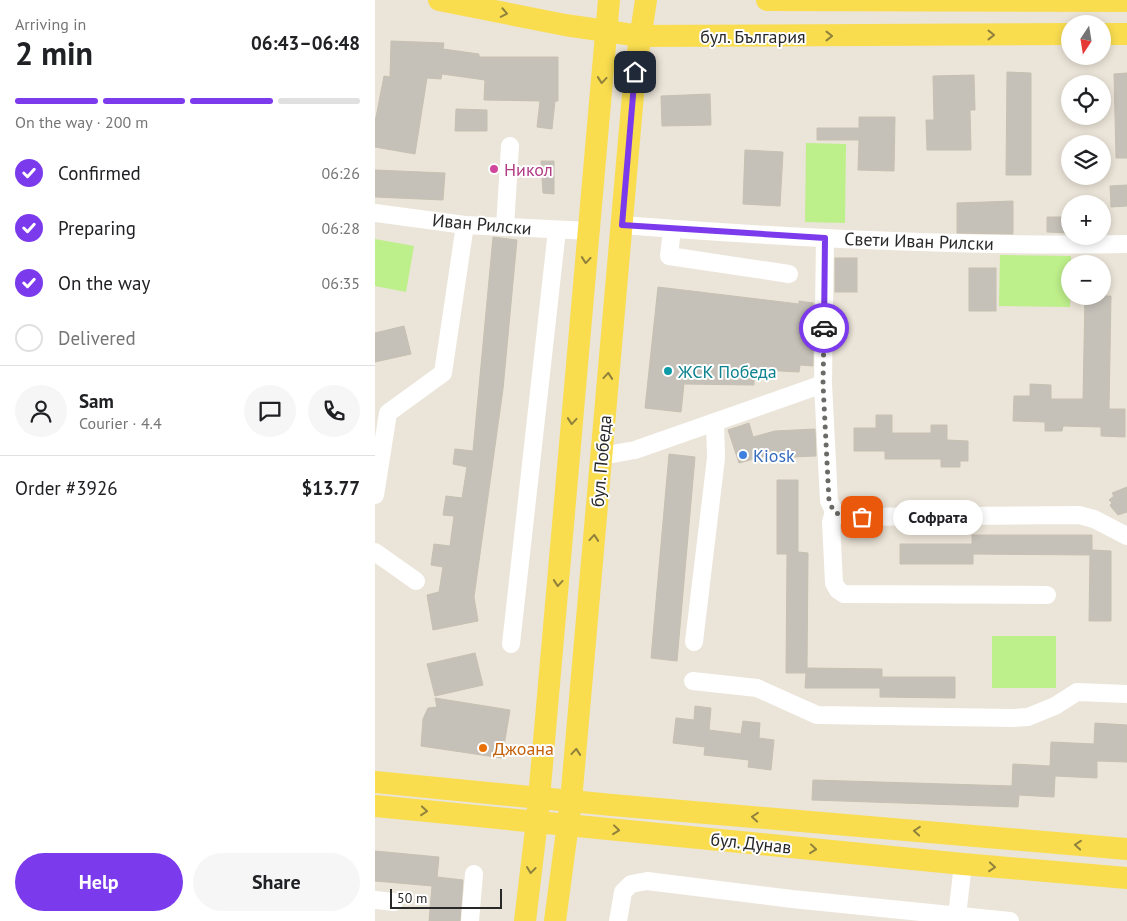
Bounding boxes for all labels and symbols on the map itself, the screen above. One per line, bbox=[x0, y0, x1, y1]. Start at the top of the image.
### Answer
one-way arrow bbox=[500, 8, 508, 18]
north arrow bbox=[1061, 15, 1111, 65]
street label: бул. България bbox=[700, 25, 806, 48]
one-way arrow bbox=[988, 30, 995, 40]
one-way arrow bbox=[825, 31, 833, 41]
pin bbox=[614, 51, 656, 93]
one-way arrow bbox=[597, 76, 608, 84]
place label: Никол bbox=[504, 158, 553, 181]
marker: Никол bbox=[488, 163, 500, 175]
street label: Иван Рилски bbox=[431, 208, 533, 240]
street label: Свети Иван Рилски bbox=[844, 227, 994, 255]
one-way arrow bbox=[581, 256, 592, 264]
courier bbox=[799, 303, 849, 353]
place label: ЖСК Победа bbox=[677, 360, 777, 383]
marker: ЖСК Победа bbox=[662, 365, 674, 377]
one-way arrow bbox=[603, 372, 614, 380]
street label: бул. Победа bbox=[586, 414, 616, 508]
one-way arrow bbox=[567, 418, 578, 426]
place label: Kiosk bbox=[753, 444, 795, 467]
marker: Kiosk bbox=[737, 449, 749, 461]
pin bbox=[841, 496, 883, 538]
callout: Софрата bbox=[892, 500, 982, 534]
one-way arrow bbox=[589, 534, 600, 542]
one-way arrow bbox=[553, 580, 564, 588]
place label: Джоана bbox=[493, 737, 554, 760]
marker: Джоана bbox=[477, 742, 489, 754]
one-way arrow bbox=[570, 748, 581, 756]
one-way arrow bbox=[420, 805, 428, 816]
one-way arrow bbox=[750, 812, 758, 823]
one-way arrow bbox=[613, 824, 621, 835]
one-way arrow bbox=[912, 826, 920, 837]
street label: бул. Дунав bbox=[710, 827, 792, 859]
one-way arrow bbox=[1074, 840, 1082, 851]
one-way arrow bbox=[809, 844, 817, 855]
one-way arrow bbox=[988, 861, 996, 872]
one-way arrow bbox=[526, 866, 537, 874]
scale bar bbox=[390, 886, 503, 909]

